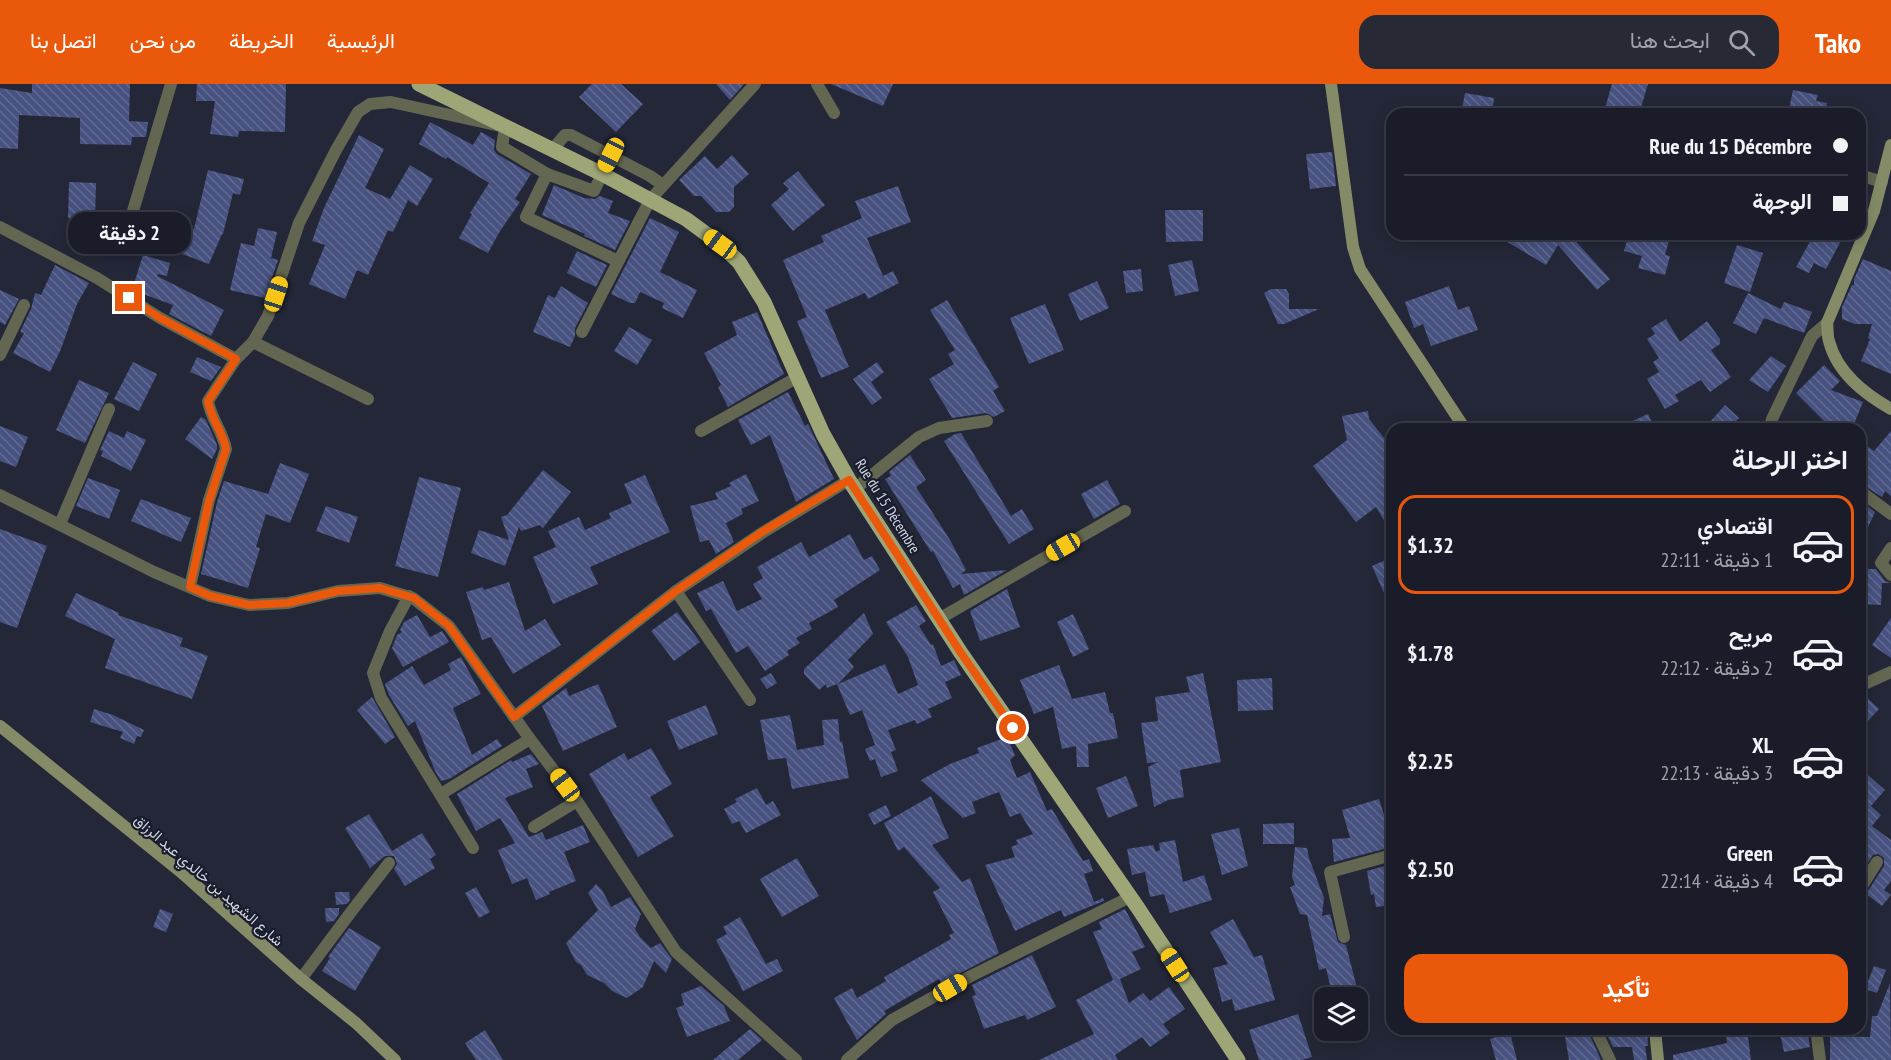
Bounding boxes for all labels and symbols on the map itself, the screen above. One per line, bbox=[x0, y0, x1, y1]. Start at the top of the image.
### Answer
car bbox=[595, 135, 627, 175]
callout: 2 دقيقة bbox=[68, 211, 190, 253]
car bbox=[700, 226, 740, 262]
car bbox=[262, 274, 290, 314]
route end bbox=[115, 284, 142, 311]
street label: Rue du 15 Décembre bbox=[851, 455, 925, 557]
car bbox=[1043, 530, 1083, 564]
route start bbox=[999, 714, 1026, 741]
car bbox=[547, 765, 583, 805]
street label: شارع الشهيد بن خالدي عبد الرزاق bbox=[128, 810, 288, 953]
car bbox=[1158, 945, 1192, 985]
car bbox=[930, 971, 970, 1005]

